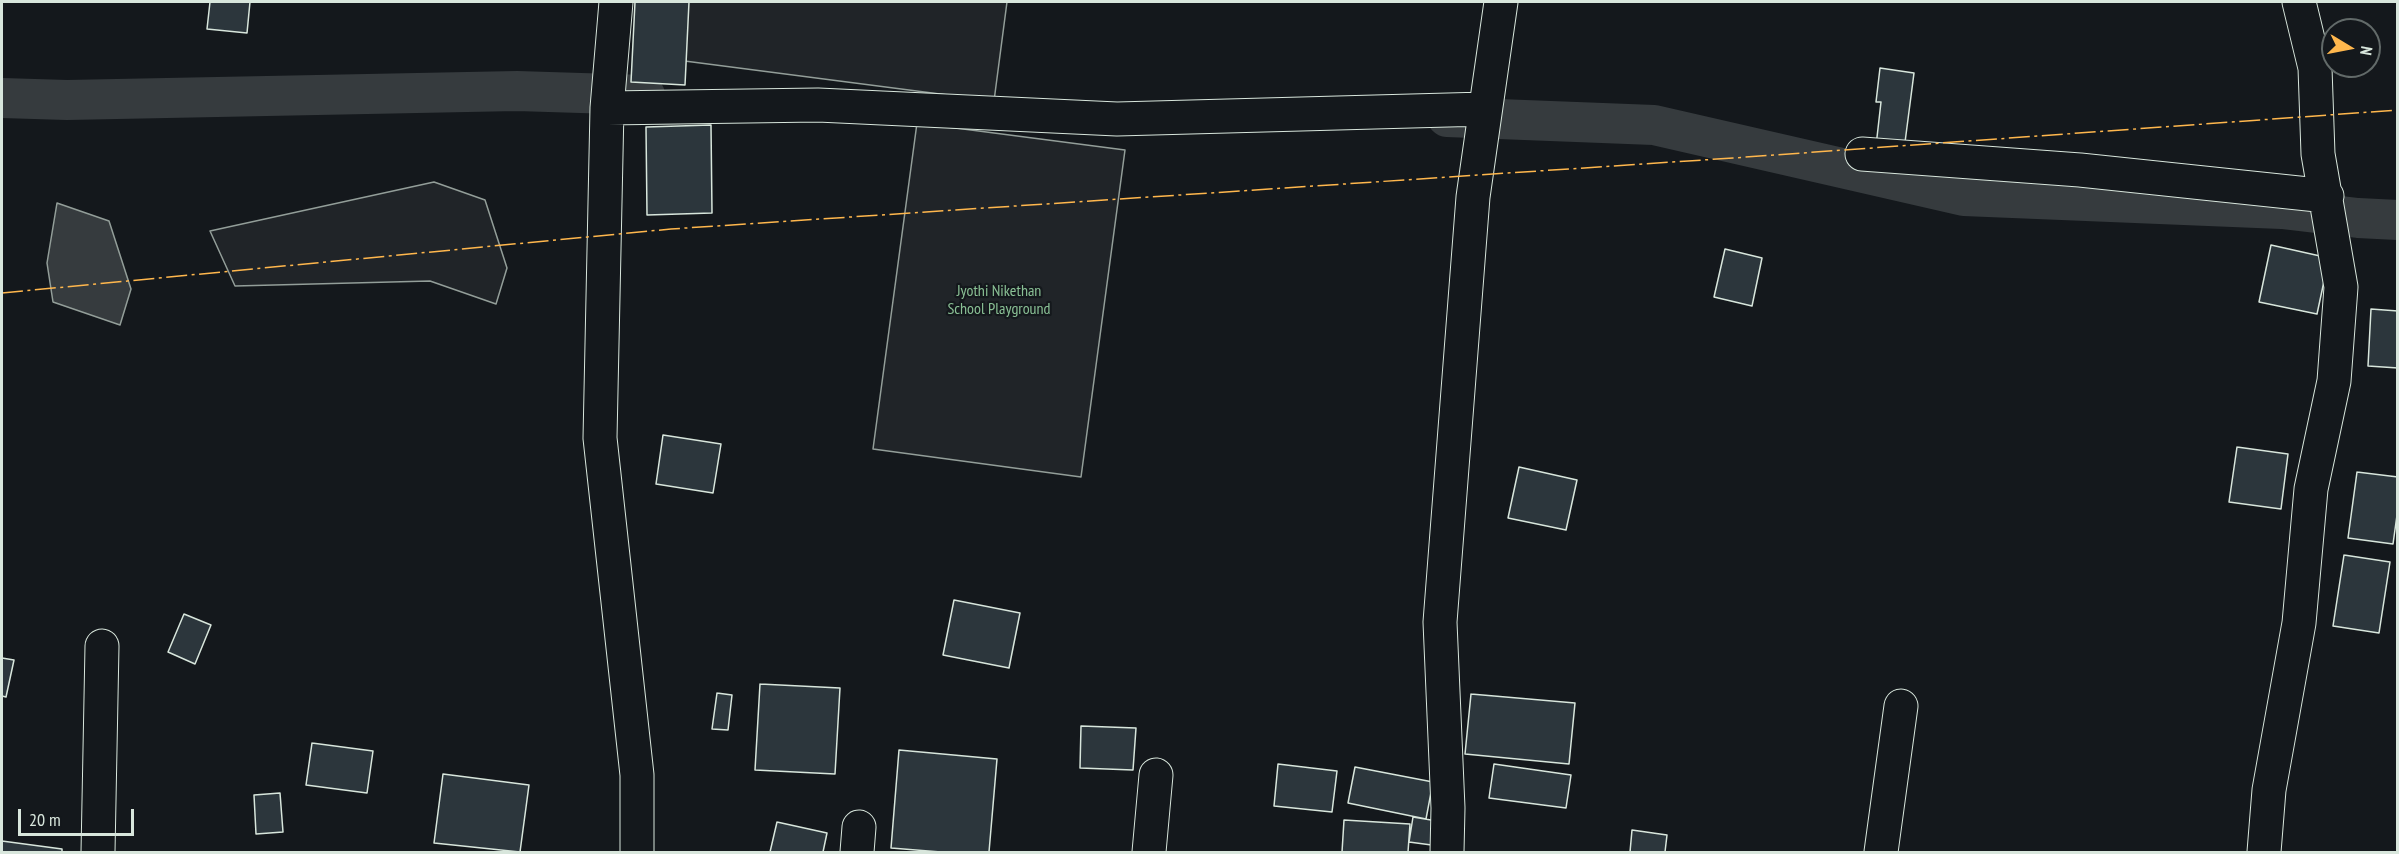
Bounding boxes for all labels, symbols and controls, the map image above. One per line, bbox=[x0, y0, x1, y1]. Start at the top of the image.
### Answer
north arrow bbox=[2321, 18, 2381, 78]
text: N bbox=[2356, 45, 2377, 57]
park label: Jyothi Nikethan School Playground bbox=[948, 281, 1050, 319]
scale bar bbox=[21, 797, 136, 835]
text: 20 m bbox=[29, 808, 61, 831]

